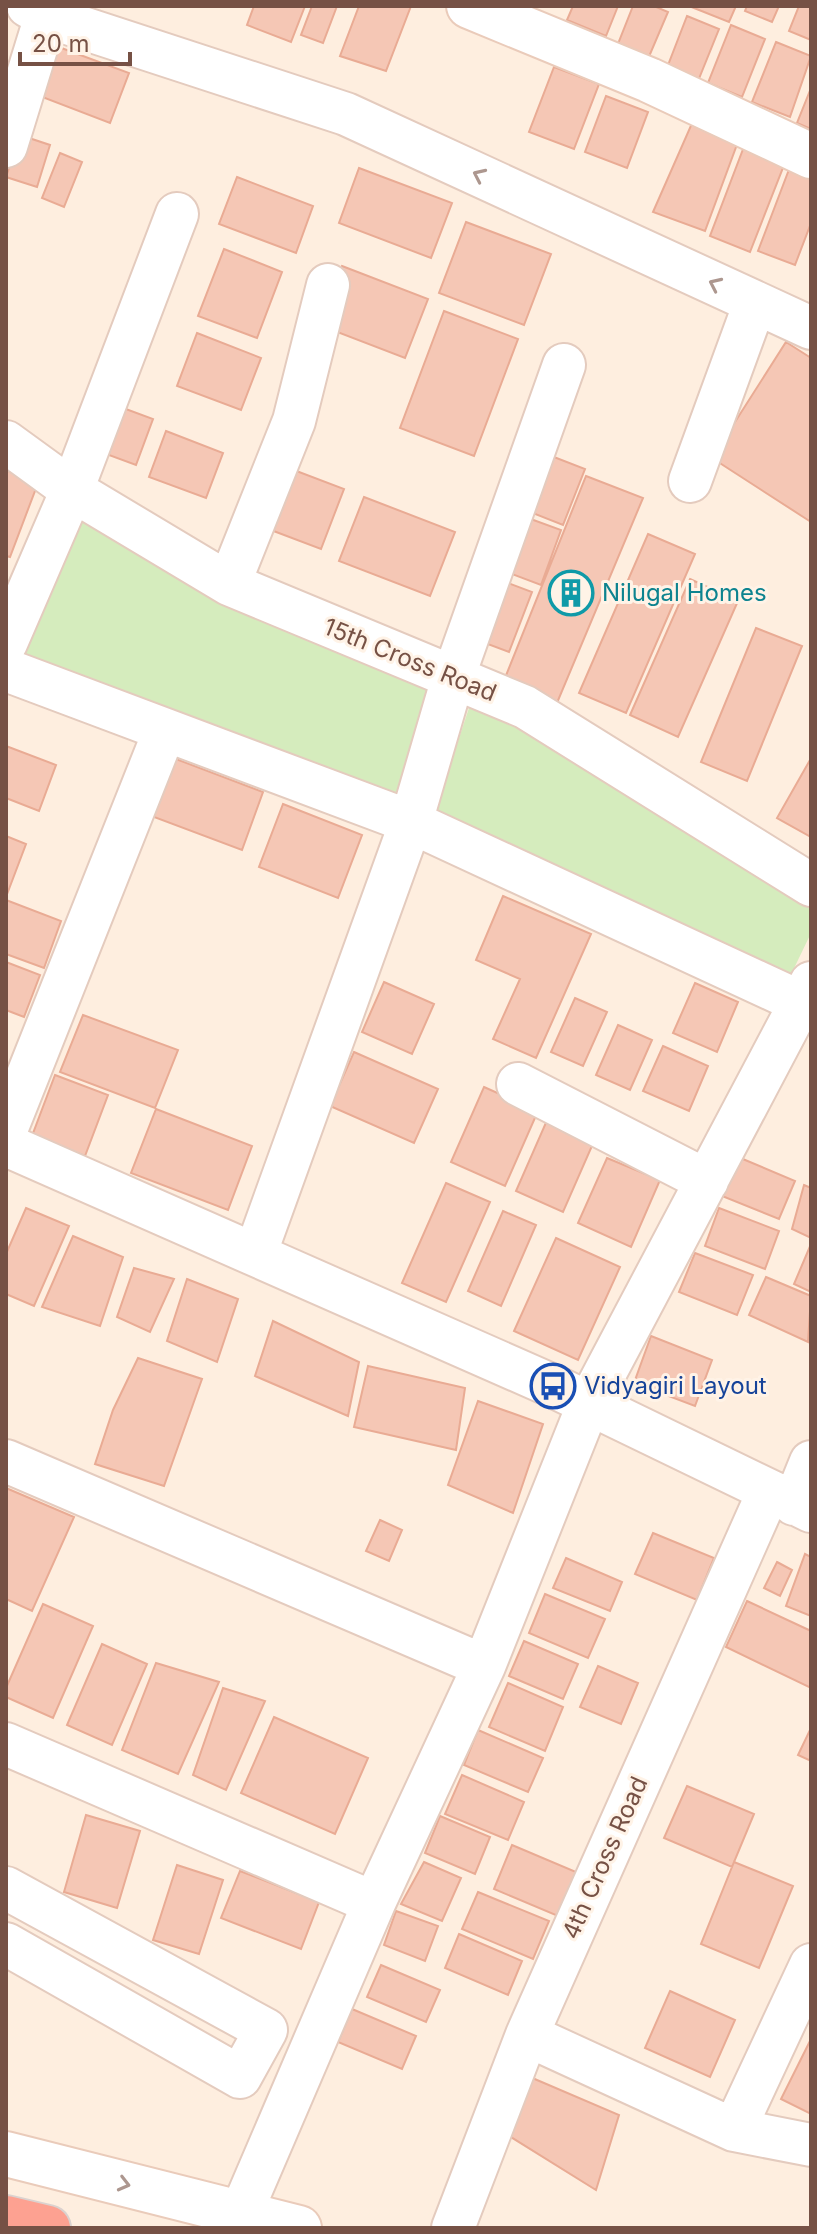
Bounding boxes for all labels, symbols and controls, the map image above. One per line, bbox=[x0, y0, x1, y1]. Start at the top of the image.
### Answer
scale bar bbox=[20, 16, 130, 66]
text: 20 m bbox=[32, 29, 90, 58]
one-way arrow bbox=[472, 169, 487, 185]
one-way arrow bbox=[708, 278, 723, 294]
building icon: Nilugal Homes bbox=[547, 569, 595, 617]
place label: Nilugal Homes bbox=[602, 578, 767, 607]
street label: 15th Cross Road bbox=[320, 612, 501, 707]
bus stop icon: Vidyagiri Layout bbox=[529, 1362, 577, 1410]
place label: Vidyagiri Layout bbox=[584, 1371, 767, 1400]
street label: 4th Cross Road bbox=[556, 1772, 653, 1944]
one-way arrow bbox=[117, 2174, 131, 2191]

